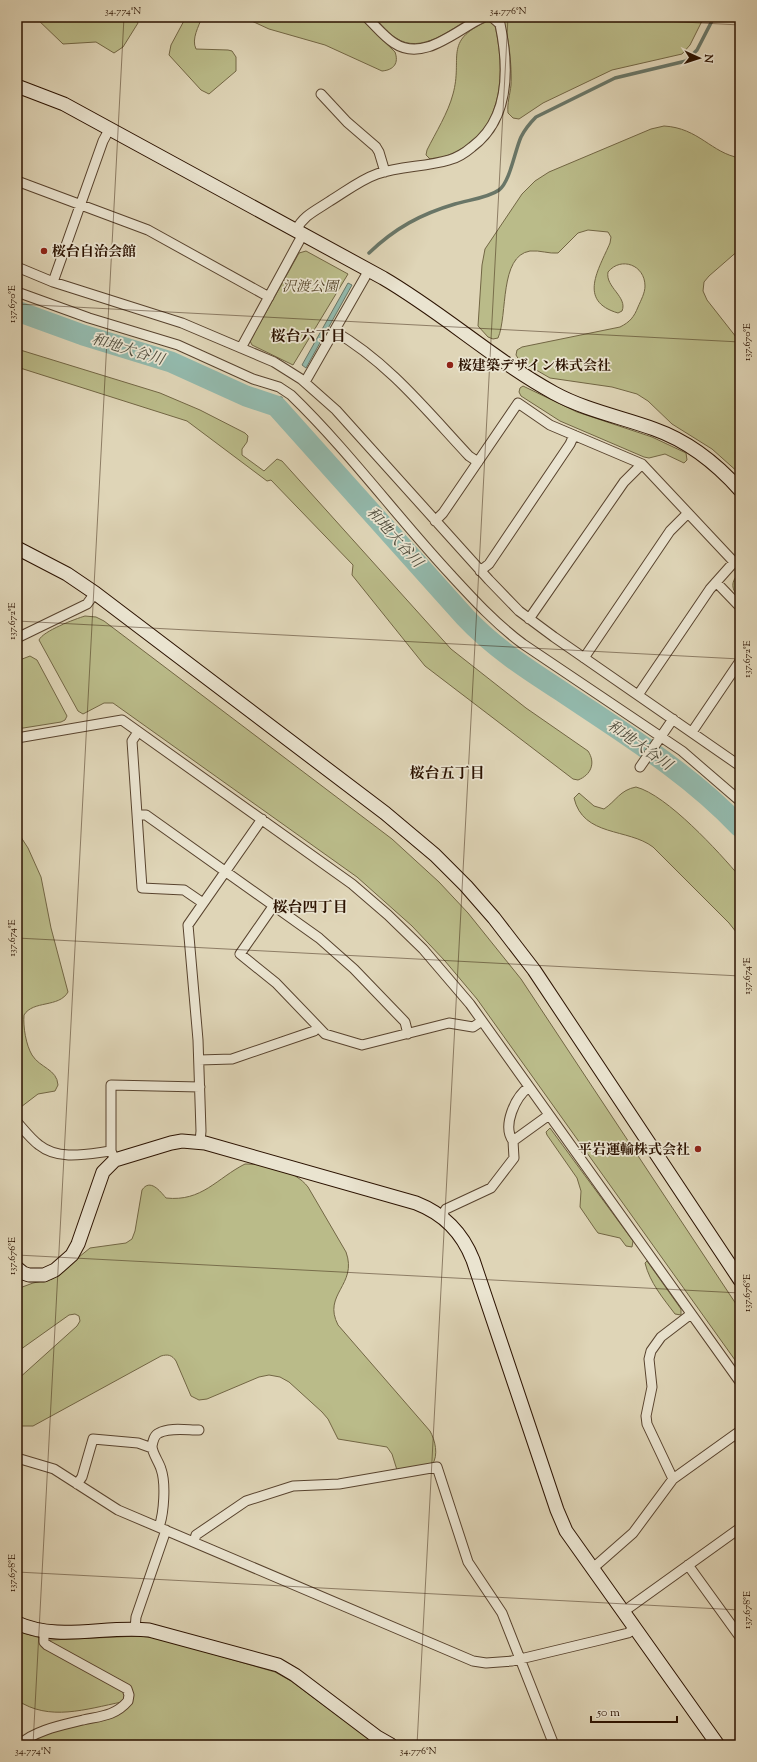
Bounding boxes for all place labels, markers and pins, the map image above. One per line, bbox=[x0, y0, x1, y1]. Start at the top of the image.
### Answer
place label: 桜台自治会館 bbox=[52, 243, 136, 263]
marker: 桜台自治会館 bbox=[39, 246, 49, 256]
place label: 桜建築デザイン株式会社 bbox=[458, 357, 611, 377]
marker: 桜建築デザイン株式会社 bbox=[445, 360, 455, 370]
place label: 平岩運輸株式会社 bbox=[578, 1141, 690, 1161]
marker: 平岩運輸株式会社 bbox=[693, 1144, 703, 1154]

